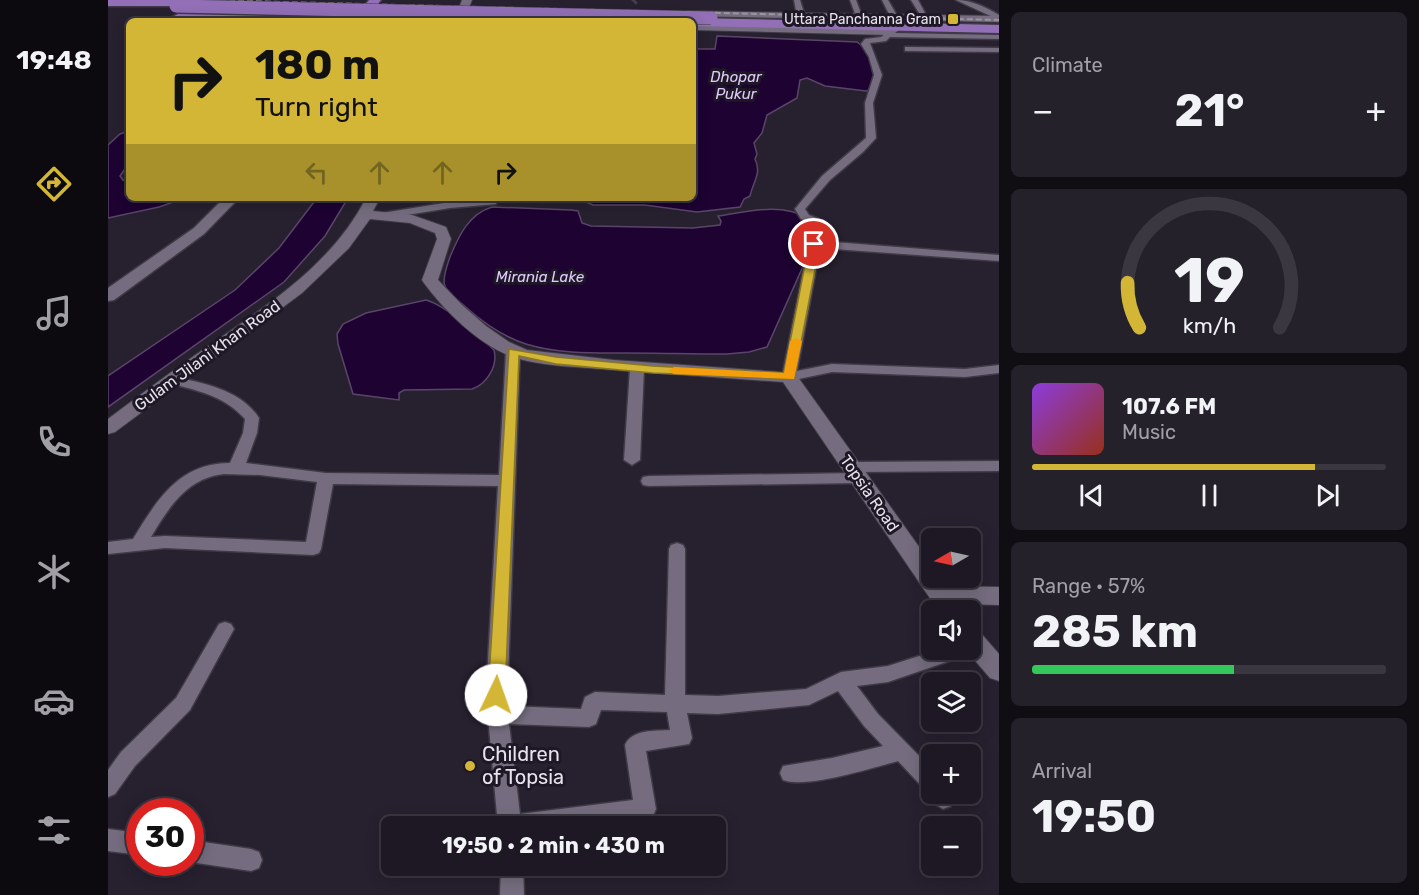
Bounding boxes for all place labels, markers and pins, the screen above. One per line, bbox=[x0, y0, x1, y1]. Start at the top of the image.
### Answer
place label: Uttara Panchanna Gram bbox=[784, 11, 941, 28]
marker: Uttara Panchanna Gram bbox=[946, 12, 960, 26]
pin bbox=[788, 218, 839, 269]
place label: Children of Topsia bbox=[482, 742, 564, 789]
marker: Children of Topsia bbox=[463, 759, 477, 773]

